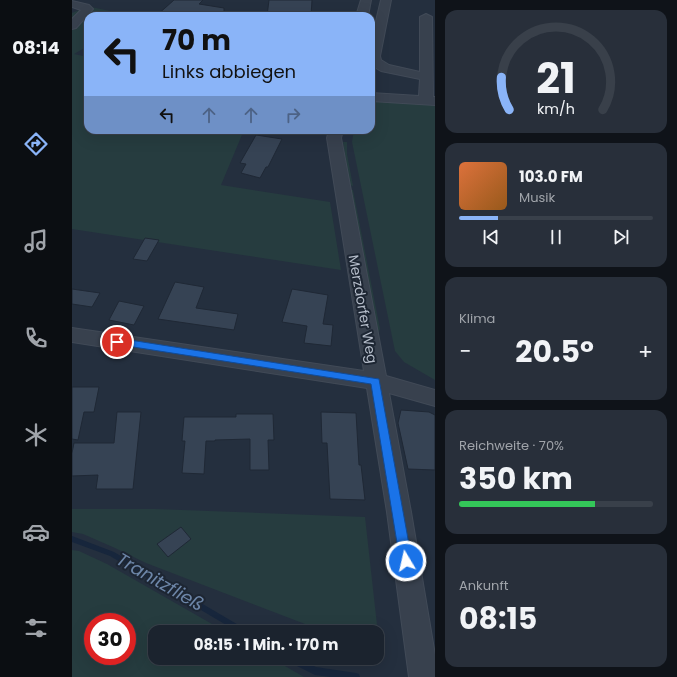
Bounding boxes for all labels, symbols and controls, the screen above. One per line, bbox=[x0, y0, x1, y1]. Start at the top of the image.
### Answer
text: 70 m bbox=[162, 21, 231, 60]
icon: left bbox=[96, 28, 148, 80]
text: 08:14 bbox=[12, 35, 60, 60]
text: 21 bbox=[536, 49, 576, 108]
text: Links abbiegen bbox=[162, 59, 296, 84]
text: km/h bbox=[537, 98, 575, 118]
icon: left bbox=[156, 104, 178, 126]
icon: ahead bbox=[198, 104, 220, 126]
icon: ahead bbox=[240, 104, 262, 126]
icon: right bbox=[282, 104, 304, 126]
icon: directions bbox=[22, 130, 50, 158]
text: 103.0 FM bbox=[519, 166, 583, 187]
text: Musik bbox=[519, 188, 555, 207]
icon: previous bbox=[480, 226, 502, 248]
icon: pause bbox=[545, 226, 567, 248]
icon: next bbox=[610, 226, 632, 248]
icon: music bbox=[22, 227, 50, 255]
street label: Merzdorfer Weg bbox=[344, 253, 382, 365]
text: Klima bbox=[459, 309, 495, 328]
icon: phone bbox=[22, 324, 50, 352]
pin bbox=[100, 325, 134, 359]
text: 20.5° bbox=[515, 330, 594, 373]
icon: arrive bbox=[106, 331, 128, 353]
text: − bbox=[459, 336, 471, 367]
text: + bbox=[638, 336, 653, 367]
icon: climate bbox=[22, 421, 50, 449]
text: Reichweite · 70% bbox=[459, 436, 564, 455]
text: 350 km bbox=[459, 457, 573, 500]
icon: car bbox=[22, 518, 50, 546]
position arrow bbox=[385, 540, 427, 582]
water label: Tranitzfließ bbox=[112, 546, 209, 617]
text: Ankunft bbox=[459, 576, 508, 595]
text: 08:15 bbox=[459, 597, 537, 640]
speed limit sign: 30 bbox=[84, 613, 136, 665]
icon: filters bbox=[22, 614, 50, 642]
text: 08:15 · 1 Min. · 170 m bbox=[194, 634, 338, 655]

